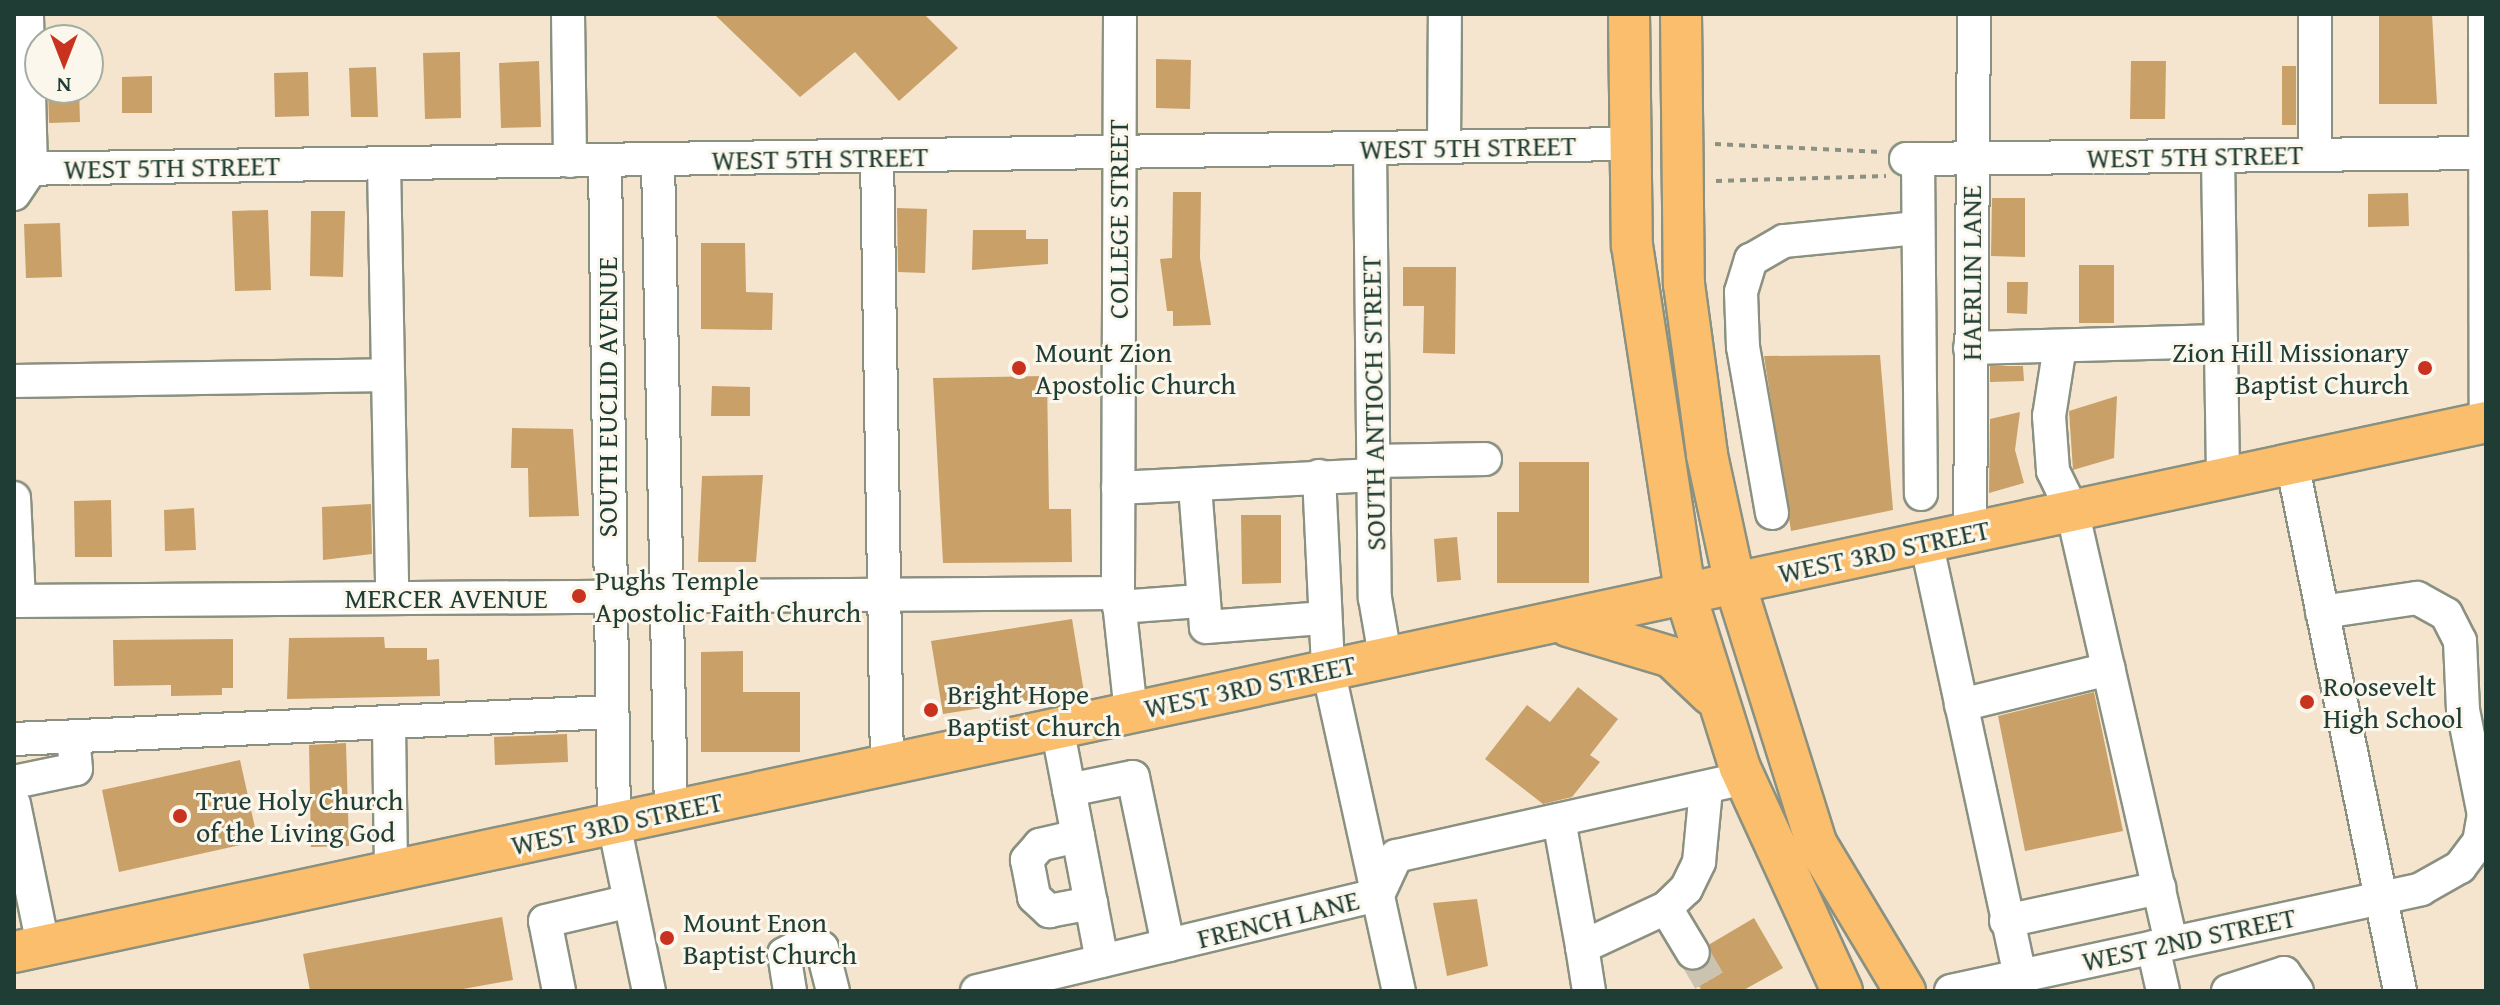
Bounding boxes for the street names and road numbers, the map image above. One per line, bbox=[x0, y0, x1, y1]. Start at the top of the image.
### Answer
street label: COLLEGE STREET bbox=[1101, 119, 1135, 319]
street label: WEST 5TH STREET bbox=[1359, 128, 1577, 166]
street label: WEST 5TH STREET bbox=[2086, 137, 2304, 175]
street label: WEST 5TH STREET bbox=[711, 139, 929, 177]
street label: WEST 5TH STREET bbox=[63, 148, 281, 186]
street label: HAERLIN LANE bbox=[1954, 185, 1988, 361]
street label: SOUTH ANTIOCH STREET bbox=[1354, 255, 1392, 551]
street label: SOUTH EUCLID AVENUE bbox=[590, 256, 624, 538]
street label: WEST 3RD STREET bbox=[1775, 512, 1993, 590]
street label: MERCER AVENUE bbox=[344, 581, 548, 615]
street label: WEST 3RD STREET bbox=[1141, 647, 1359, 725]
street label: WEST 3RD STREET bbox=[508, 784, 726, 862]
street label: FRENCH LANE bbox=[1194, 883, 1362, 955]
street label: WEST 2ND STREET bbox=[2079, 900, 2299, 978]

